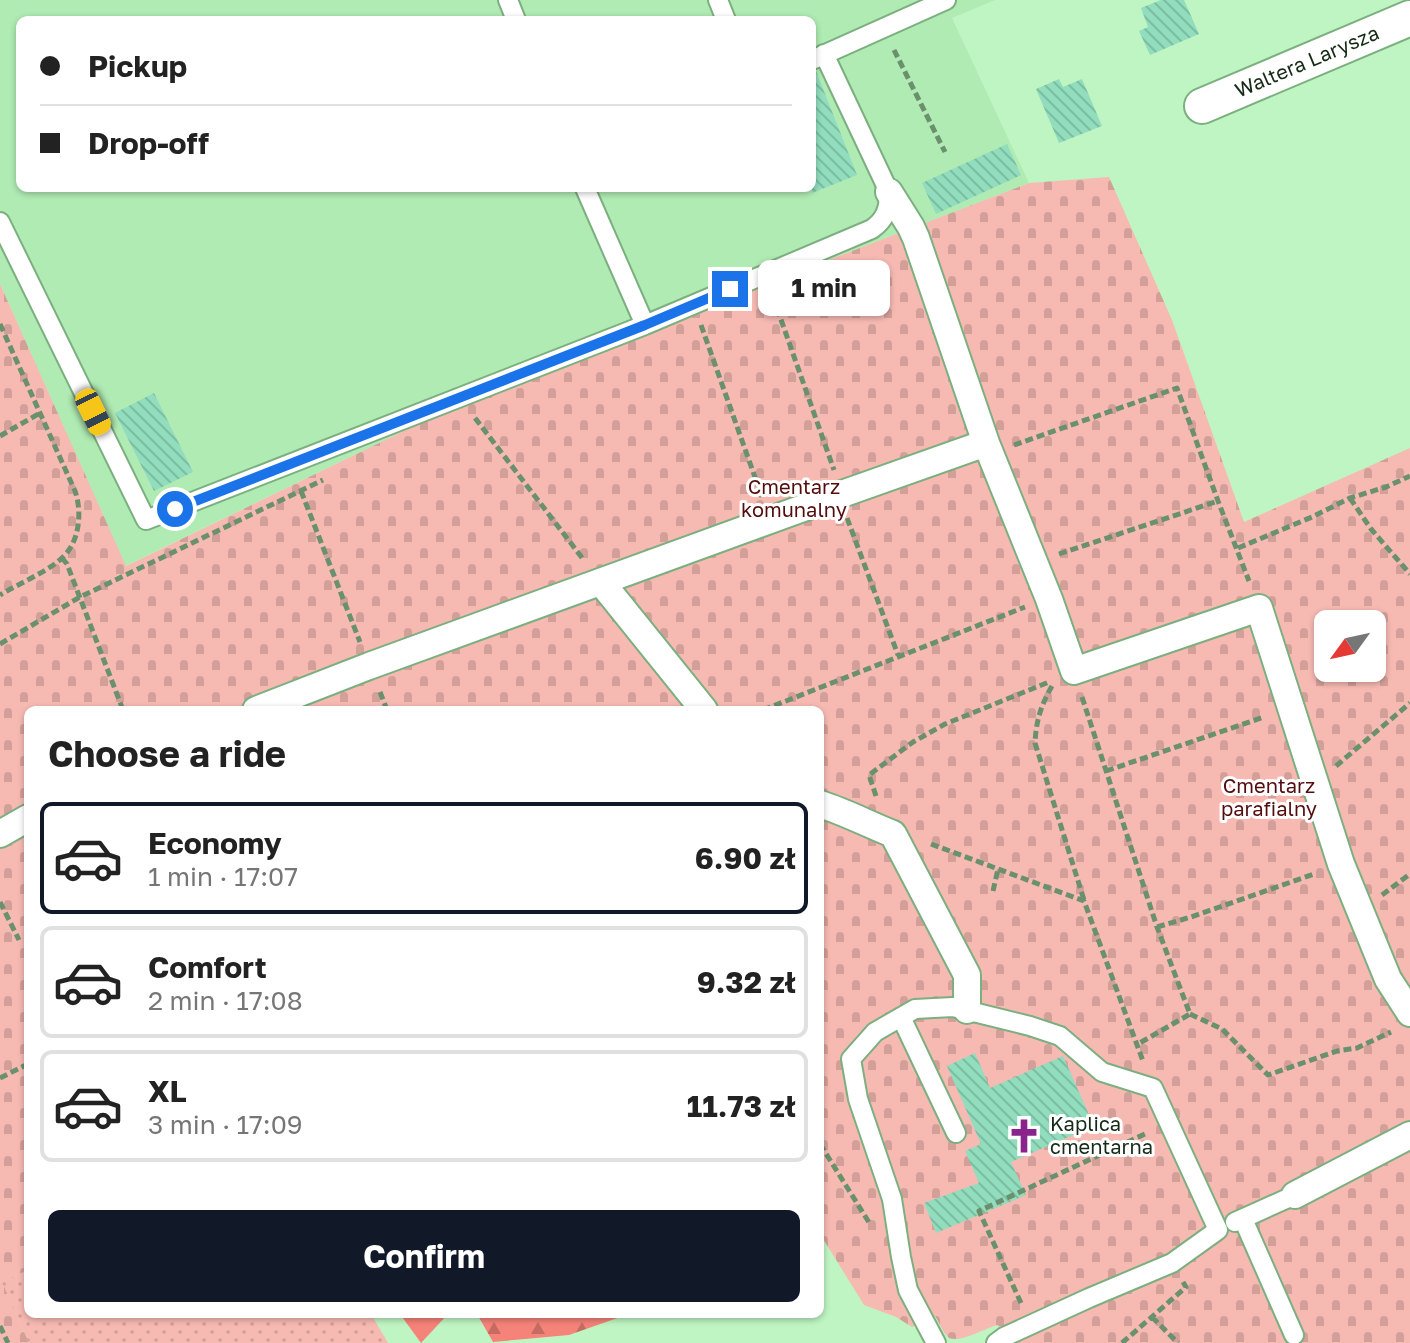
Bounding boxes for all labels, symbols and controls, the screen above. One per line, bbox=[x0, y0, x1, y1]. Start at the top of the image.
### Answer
street label: Waltera Larysza bbox=[1231, 20, 1382, 102]
text: Pickup bbox=[88, 48, 187, 84]
text: Drop-off bbox=[88, 125, 209, 161]
callout: 1 min bbox=[758, 261, 890, 317]
route end bbox=[712, 271, 748, 307]
text: 1 min bbox=[791, 272, 857, 303]
car bbox=[72, 385, 114, 439]
park label: Cmentarz komunalny bbox=[741, 474, 847, 521]
route start bbox=[157, 491, 193, 527]
north arrow bbox=[1314, 610, 1386, 682]
map controls bbox=[1314, 610, 1386, 682]
text: Choose a ride bbox=[48, 732, 286, 775]
park label: Cmentarz parafialny bbox=[1221, 773, 1317, 820]
icon: car bbox=[52, 822, 124, 894]
text: Economy bbox=[148, 825, 282, 861]
text: 6.90 zł bbox=[695, 840, 796, 876]
text: 1 min · 17:07 bbox=[148, 861, 298, 892]
icon: car bbox=[52, 946, 124, 1018]
text: Comfort bbox=[148, 949, 267, 985]
text: 9.32 zł bbox=[697, 964, 796, 1000]
text: 2 min · 17:08 bbox=[148, 985, 303, 1016]
icon: car bbox=[52, 1070, 124, 1142]
text: XL bbox=[148, 1073, 187, 1109]
text: 11.73 zł bbox=[687, 1088, 796, 1124]
text: 3 min · 17:09 bbox=[148, 1109, 303, 1140]
place label: Kaplica cmentarna bbox=[1050, 1111, 1153, 1158]
church icon: Kaplica cmentarna bbox=[1005, 1117, 1043, 1155]
button: Confirm bbox=[48, 1210, 800, 1302]

